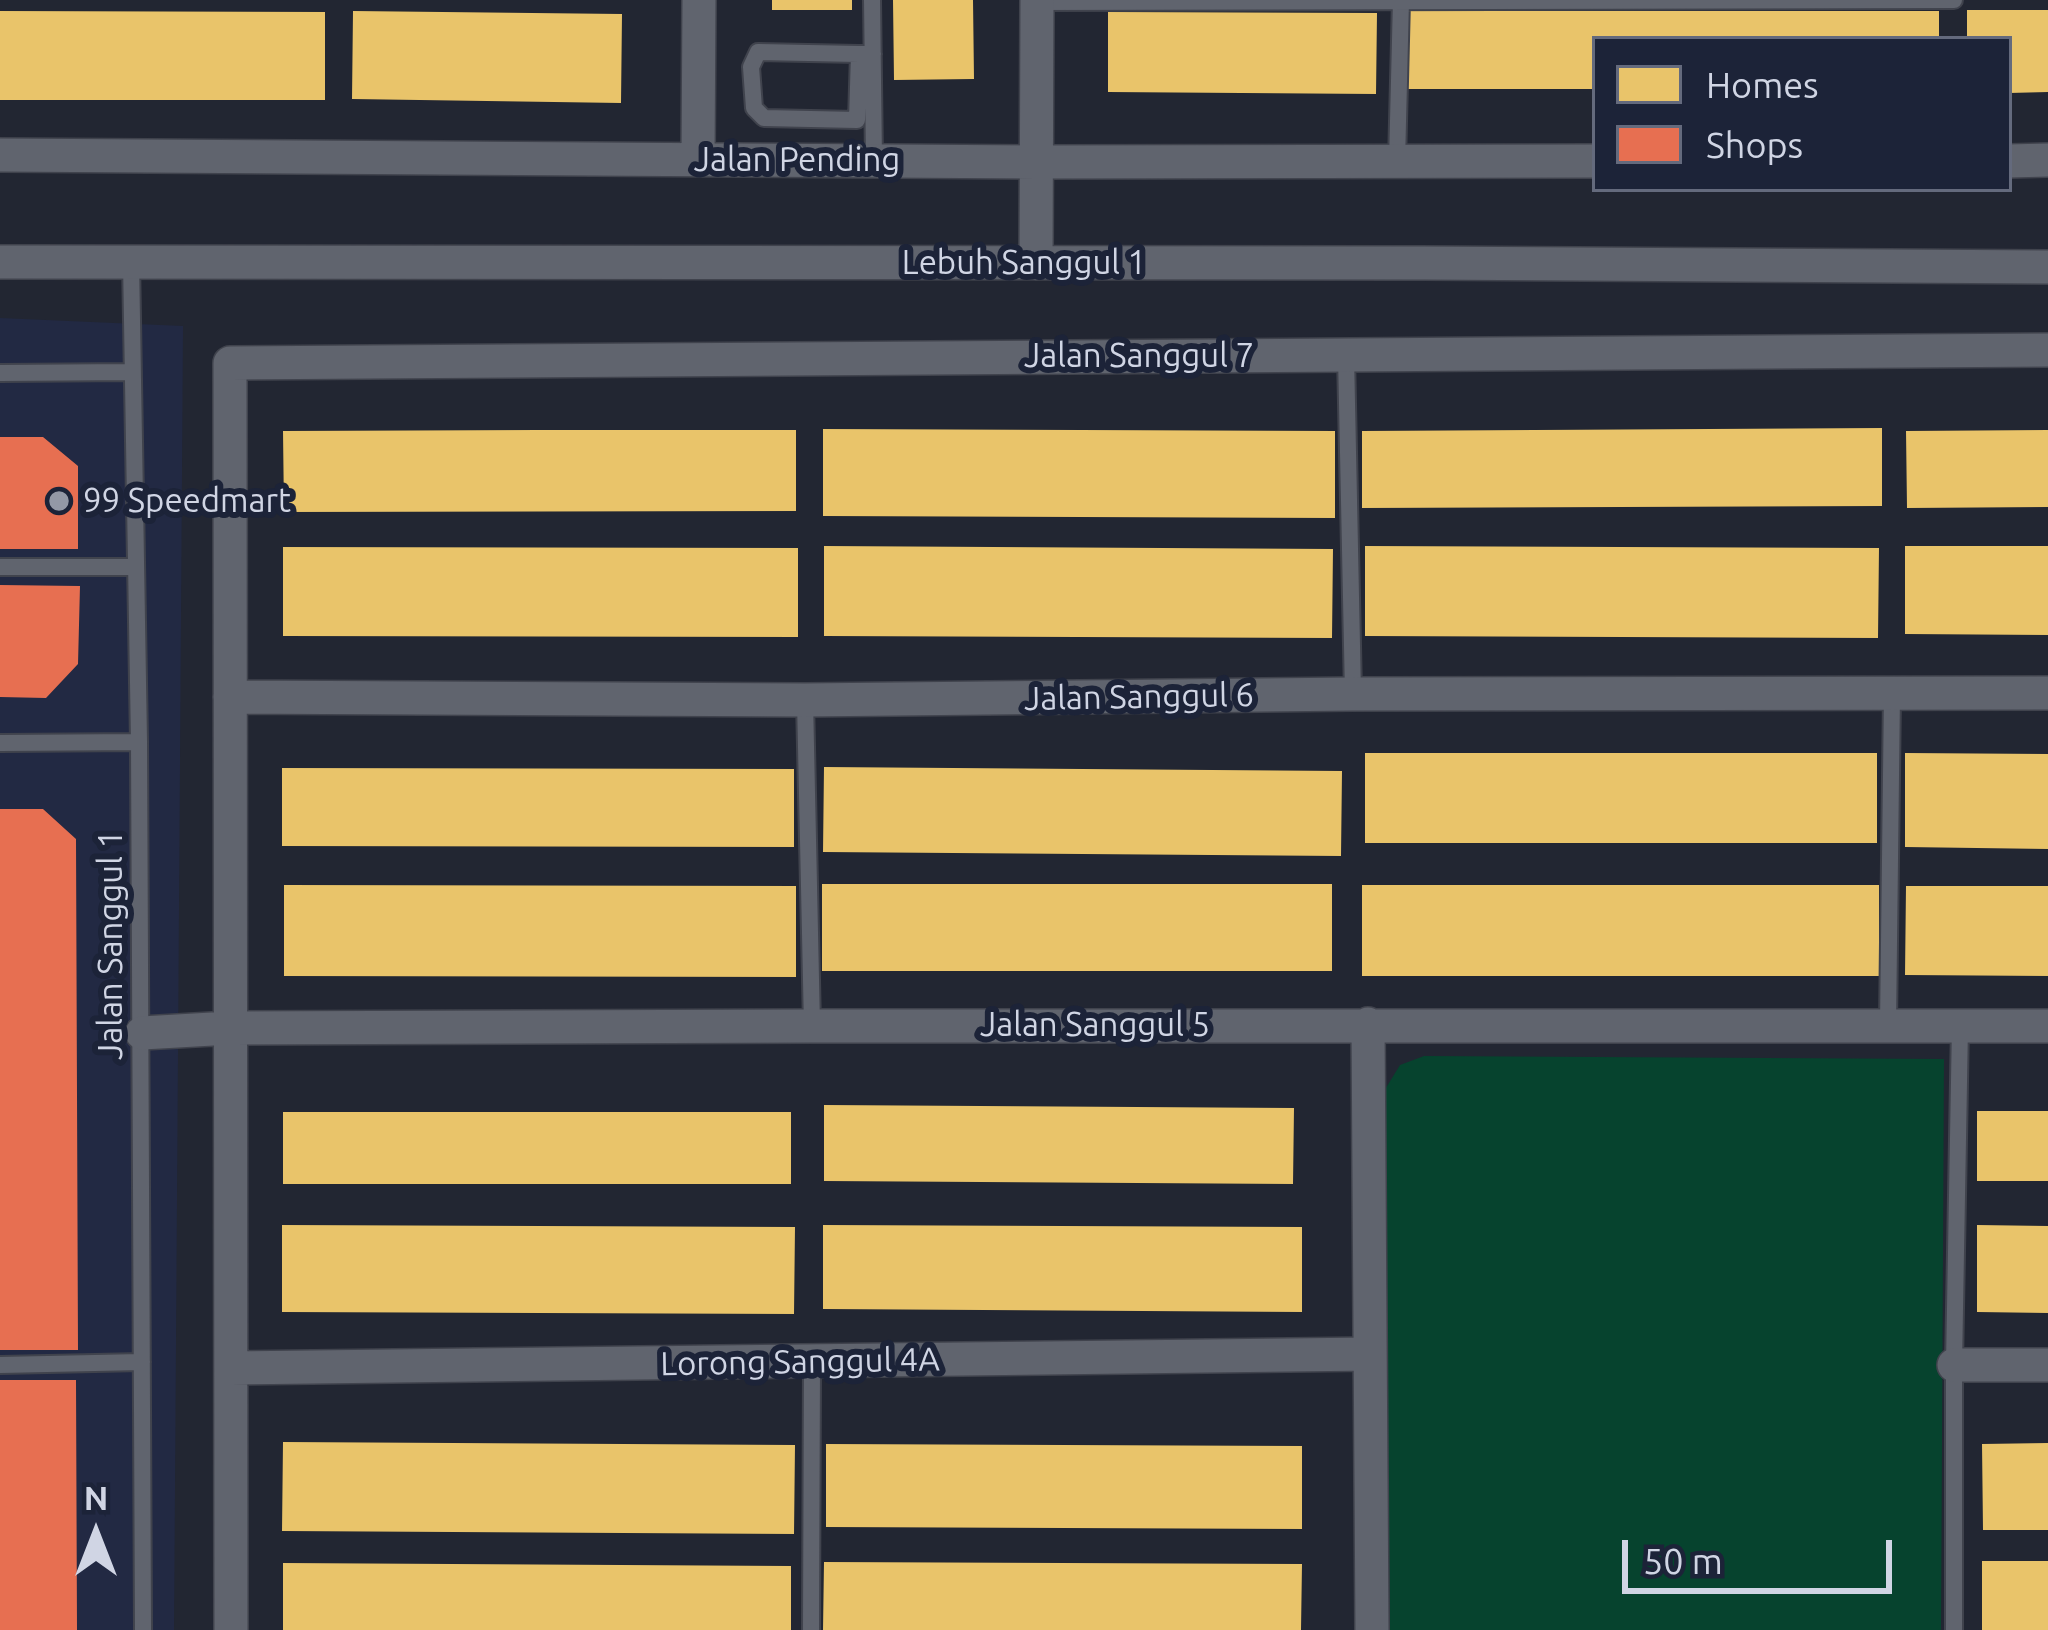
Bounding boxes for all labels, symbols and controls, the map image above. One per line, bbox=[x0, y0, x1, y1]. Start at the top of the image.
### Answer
legend bbox=[1592, 36, 2012, 192]
text: Homes bbox=[1706, 64, 1819, 105]
text: Shops bbox=[1706, 124, 1803, 165]
street label: Jalan Pending bbox=[694, 140, 900, 180]
street label: Lebuh Sanggul 1 bbox=[902, 243, 1146, 283]
street label: Jalan Sanggul 7 bbox=[1024, 336, 1254, 376]
place label: 99 Speedmart bbox=[83, 481, 291, 521]
marker: 99 Speedmart bbox=[46, 488, 72, 514]
street label: Jalan Sanggul 6 bbox=[1024, 675, 1254, 719]
street label: Jalan Sanggul 1 bbox=[91, 830, 131, 1060]
street label: Jalan Sanggul 5 bbox=[980, 1005, 1210, 1045]
street label: Lorong Sanggul 4A bbox=[660, 1340, 940, 1384]
north arrow bbox=[36, 1474, 156, 1594]
text: N bbox=[84, 1479, 108, 1516]
scale bar bbox=[1628, 1516, 1898, 1590]
text: 50 m bbox=[1643, 1540, 1723, 1581]

